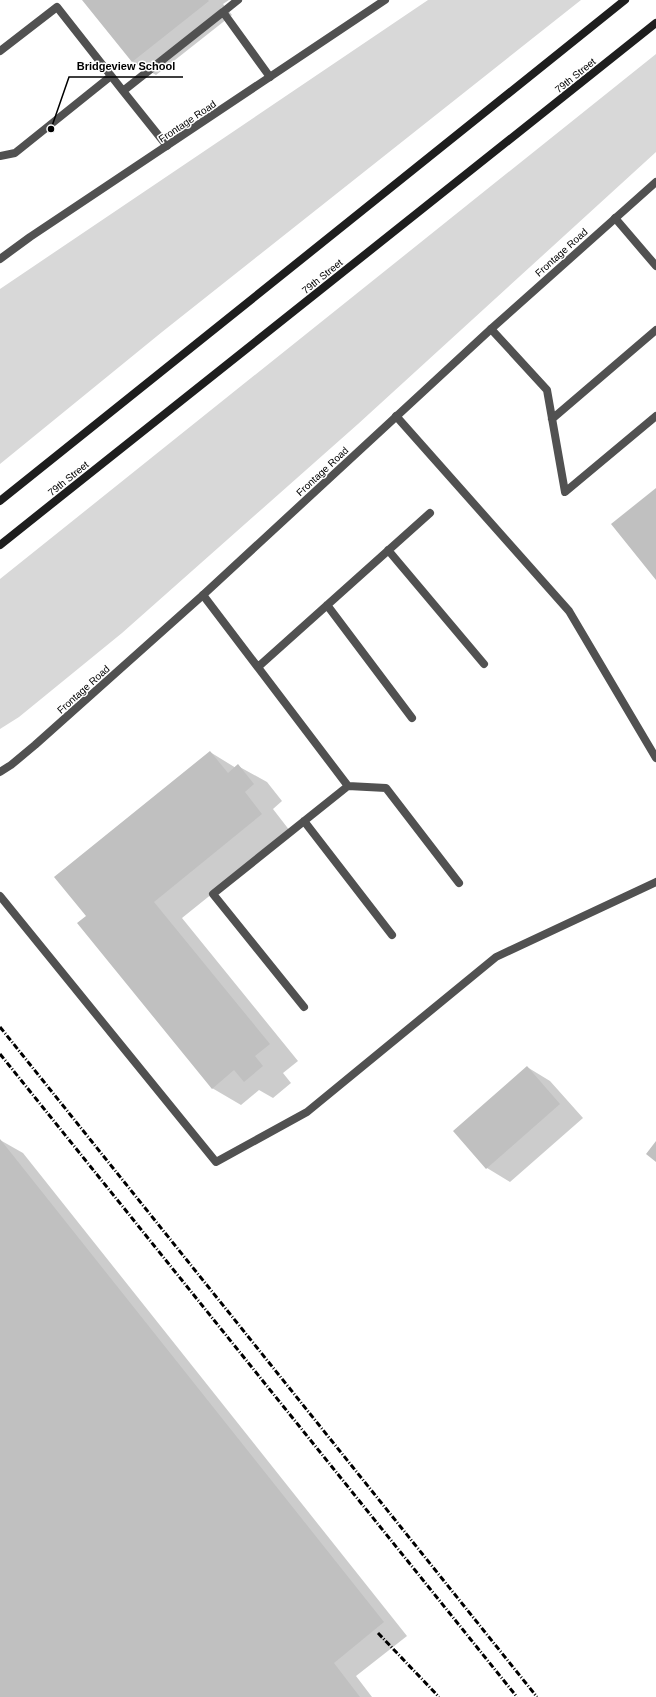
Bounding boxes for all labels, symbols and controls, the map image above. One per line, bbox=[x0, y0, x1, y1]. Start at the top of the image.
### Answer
callout: Bridgeview School bbox=[69, 54, 183, 77]
street label: 79th Street bbox=[553, 56, 598, 95]
text: Bridgeview School bbox=[77, 60, 175, 72]
street label: Frontage Road bbox=[157, 98, 218, 145]
street label: Frontage Road bbox=[533, 226, 590, 279]
street label: 79th Street bbox=[300, 257, 345, 296]
street label: Frontage Road bbox=[294, 445, 350, 498]
street label: 79th Street bbox=[46, 459, 91, 498]
street label: Frontage Road bbox=[55, 663, 112, 716]

